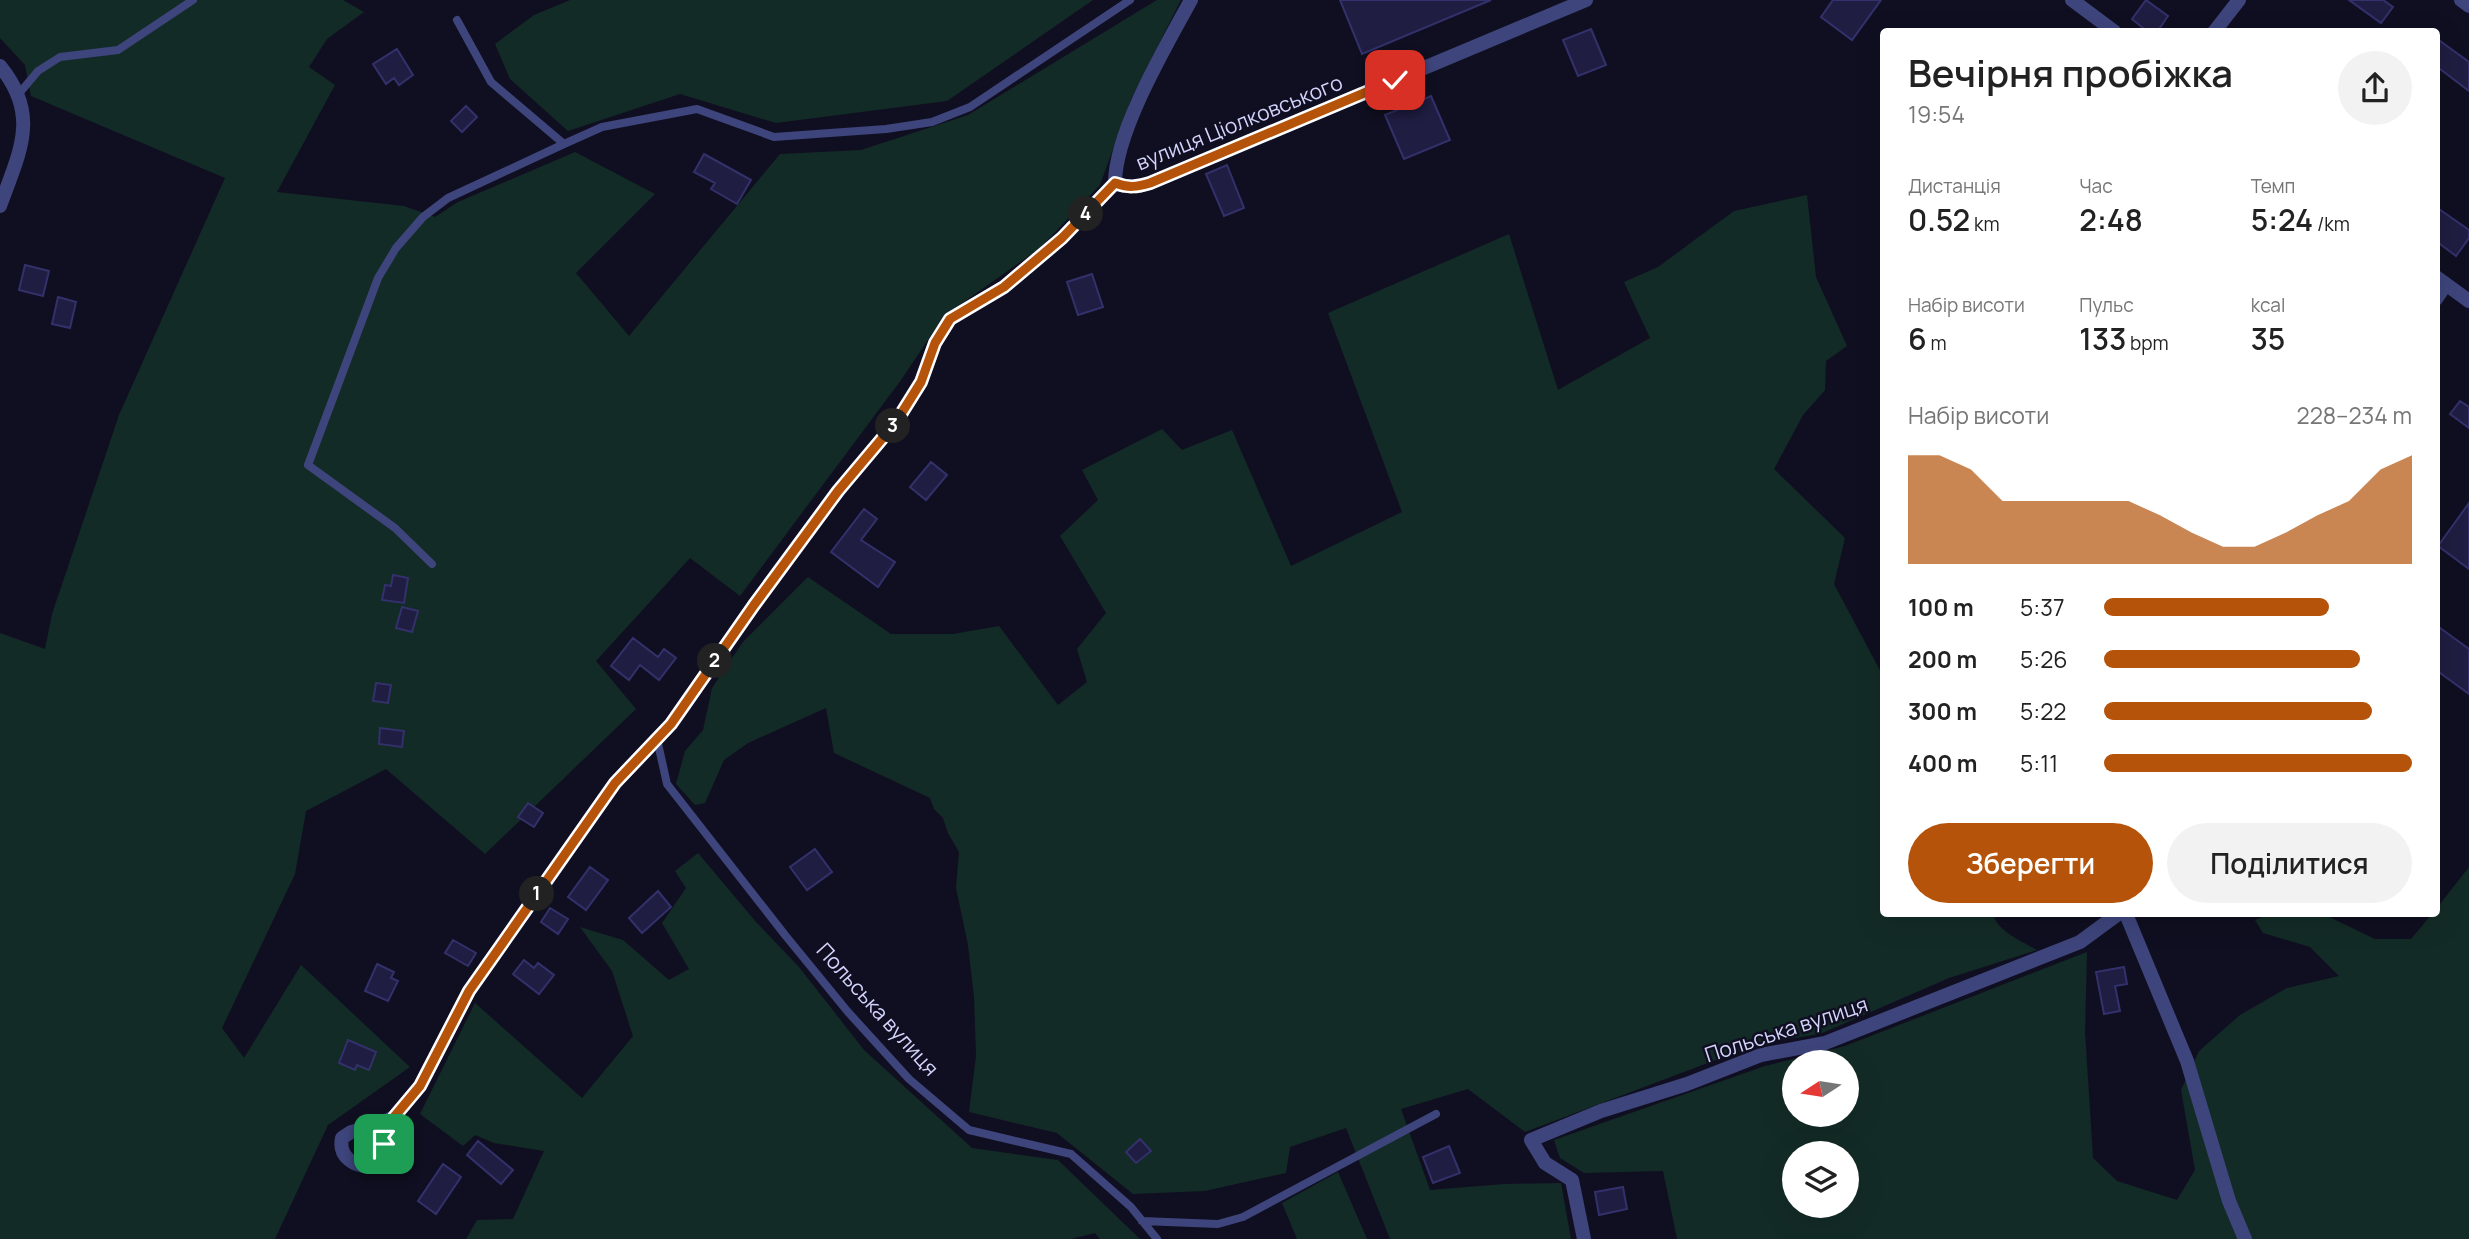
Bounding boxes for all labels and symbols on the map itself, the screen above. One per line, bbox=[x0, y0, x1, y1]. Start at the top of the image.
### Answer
pin bbox=[1365, 50, 1425, 110]
street label: вулиця Ціолковського bbox=[1132, 68, 1346, 176]
pin: 4 bbox=[1068, 196, 1104, 232]
pin: 3 bbox=[876, 408, 910, 444]
pin: 2 bbox=[698, 644, 732, 678]
pin: 1 bbox=[520, 876, 554, 912]
street label: Польська вулиця bbox=[811, 937, 945, 1081]
street label: Польська вулиця bbox=[1701, 989, 1871, 1069]
north arrow bbox=[1782, 1050, 1858, 1127]
pin bbox=[354, 1114, 414, 1174]

